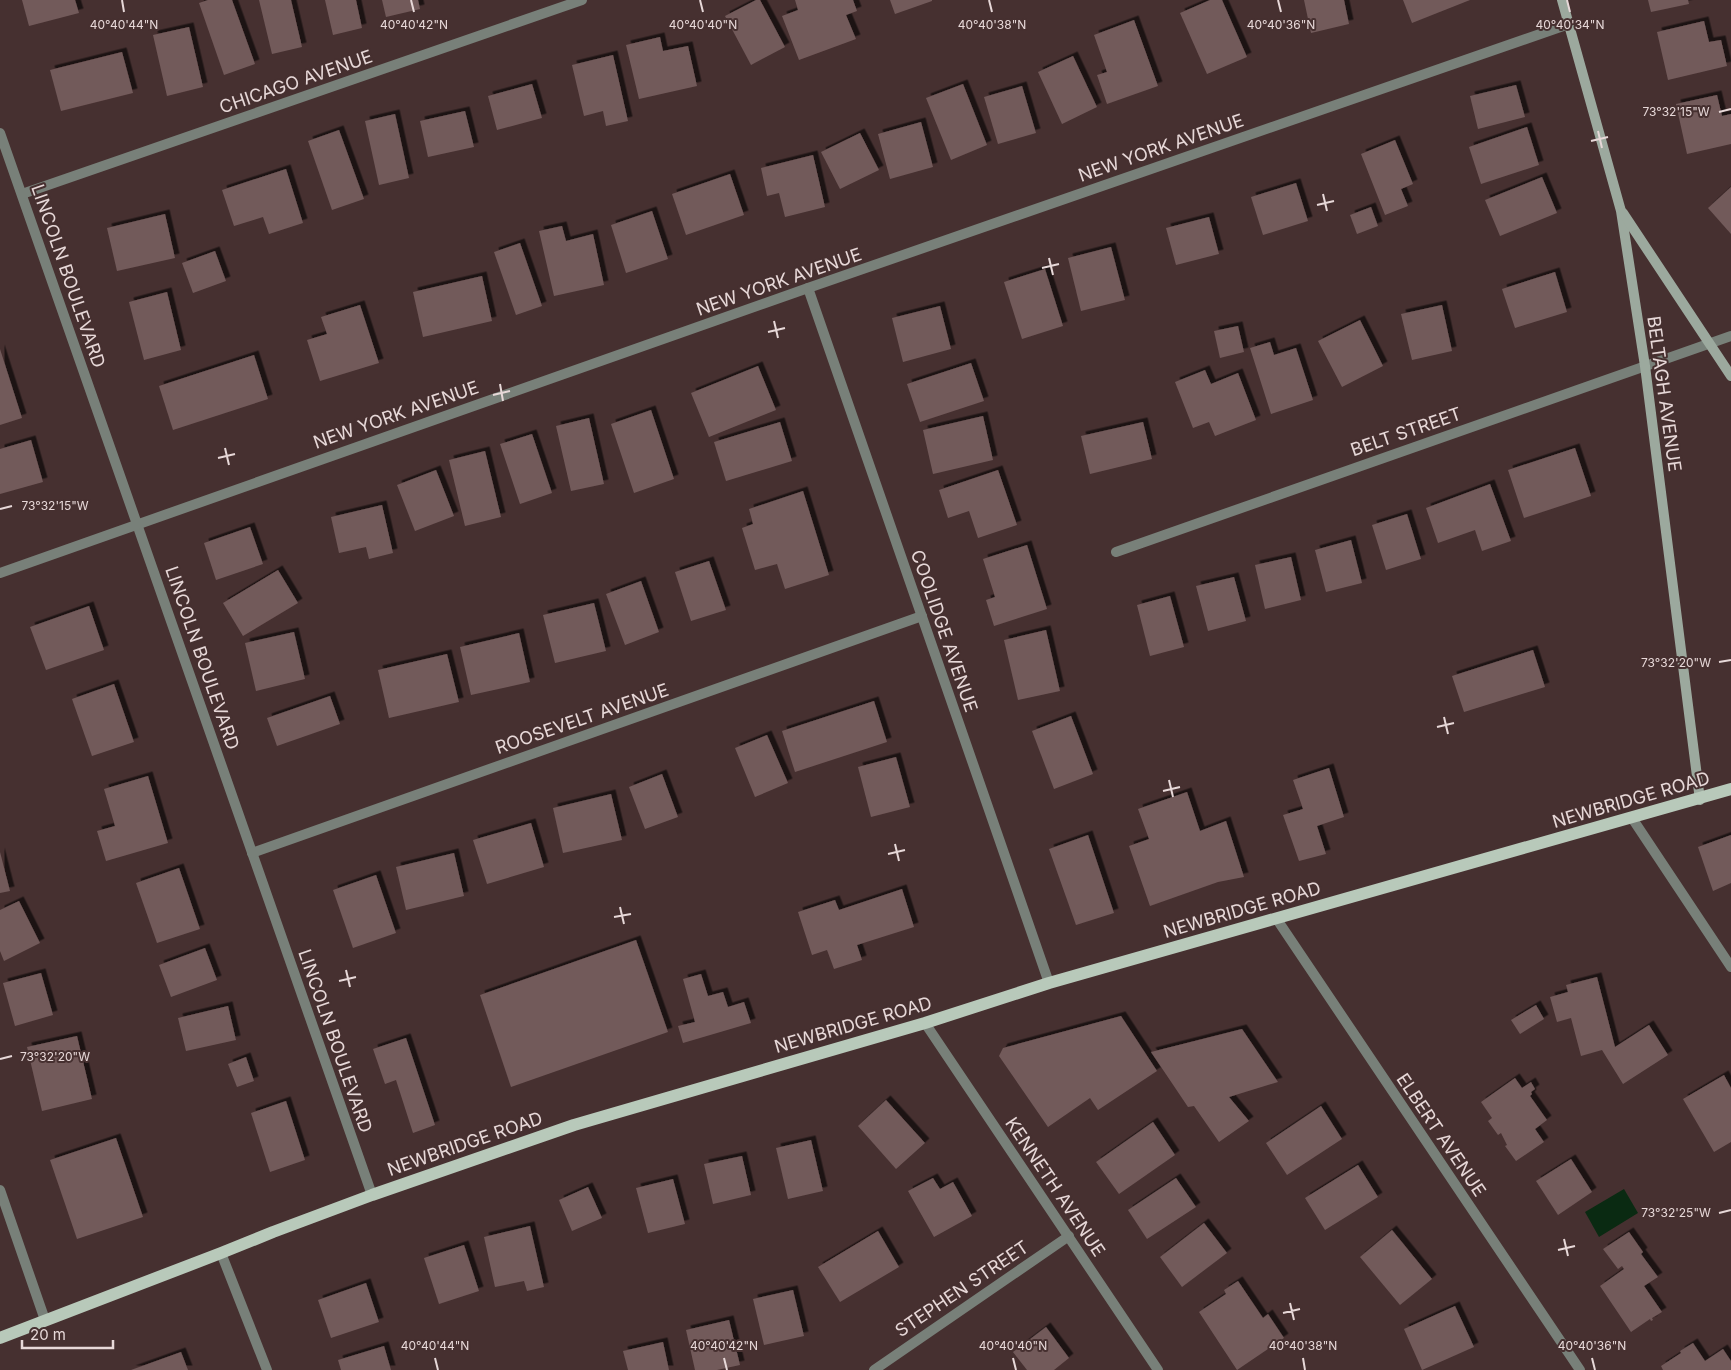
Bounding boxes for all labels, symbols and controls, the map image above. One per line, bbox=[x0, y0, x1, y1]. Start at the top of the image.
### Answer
text: 40°40'44"N bbox=[90, 17, 158, 32]
text: 40°40'42"N bbox=[380, 17, 448, 32]
text: 40°40'40"N bbox=[669, 17, 737, 32]
text: 40°40'38"N bbox=[958, 17, 1026, 32]
text: 40°40'36"N bbox=[1247, 17, 1315, 32]
text: 40°40'34"N bbox=[1536, 17, 1604, 32]
street label: CHICAGO AVENUE bbox=[217, 45, 375, 118]
text: 73°32'15"W bbox=[1642, 104, 1710, 119]
street label: NEW YORK AVENUE bbox=[1075, 109, 1246, 186]
street label: LINCOLN BOULEVARD bbox=[27, 181, 110, 370]
street label: NEW YORK AVENUE bbox=[693, 243, 864, 320]
street label: BELTAGH AVENUE bbox=[1643, 315, 1686, 473]
street label: NEW YORK AVENUE bbox=[310, 376, 481, 453]
street label: BELT STREET bbox=[1348, 403, 1464, 460]
text: 73°32'15"W bbox=[21, 498, 89, 513]
street label: COOLIDGE AVENUE bbox=[907, 547, 982, 715]
street label: LINCOLN BOULEVARD bbox=[161, 563, 244, 752]
text: 73°32'20"W bbox=[1641, 655, 1711, 670]
street label: ROOSEVELT AVENUE bbox=[492, 679, 671, 758]
street label: NEWBRIDGE ROAD bbox=[1550, 767, 1712, 832]
street label: NEWBRIDGE ROAD bbox=[1161, 877, 1323, 942]
street label: LINCOLN BOULEVARD bbox=[294, 946, 377, 1135]
street label: NEWBRIDGE ROAD bbox=[772, 992, 934, 1057]
text: 73°32'20"W bbox=[20, 1049, 90, 1064]
street label: ELBERT AVENUE bbox=[1392, 1069, 1490, 1200]
street label: NEWBRIDGE ROAD bbox=[384, 1107, 545, 1180]
street label: KENNETH AVENUE bbox=[1001, 1113, 1110, 1260]
text: 73°32'25"W bbox=[1641, 1205, 1711, 1220]
street label: STEPHEN STREET bbox=[891, 1236, 1032, 1341]
scale bar bbox=[22, 1318, 114, 1350]
text: 20 m bbox=[30, 1325, 66, 1344]
text: 40°40'44"N bbox=[401, 1338, 469, 1353]
text: 40°40'42"N bbox=[690, 1338, 758, 1353]
text: 40°40'40"N bbox=[979, 1338, 1047, 1353]
text: 40°40'38"N bbox=[1269, 1338, 1337, 1353]
text: 40°40'36"N bbox=[1558, 1338, 1626, 1353]

